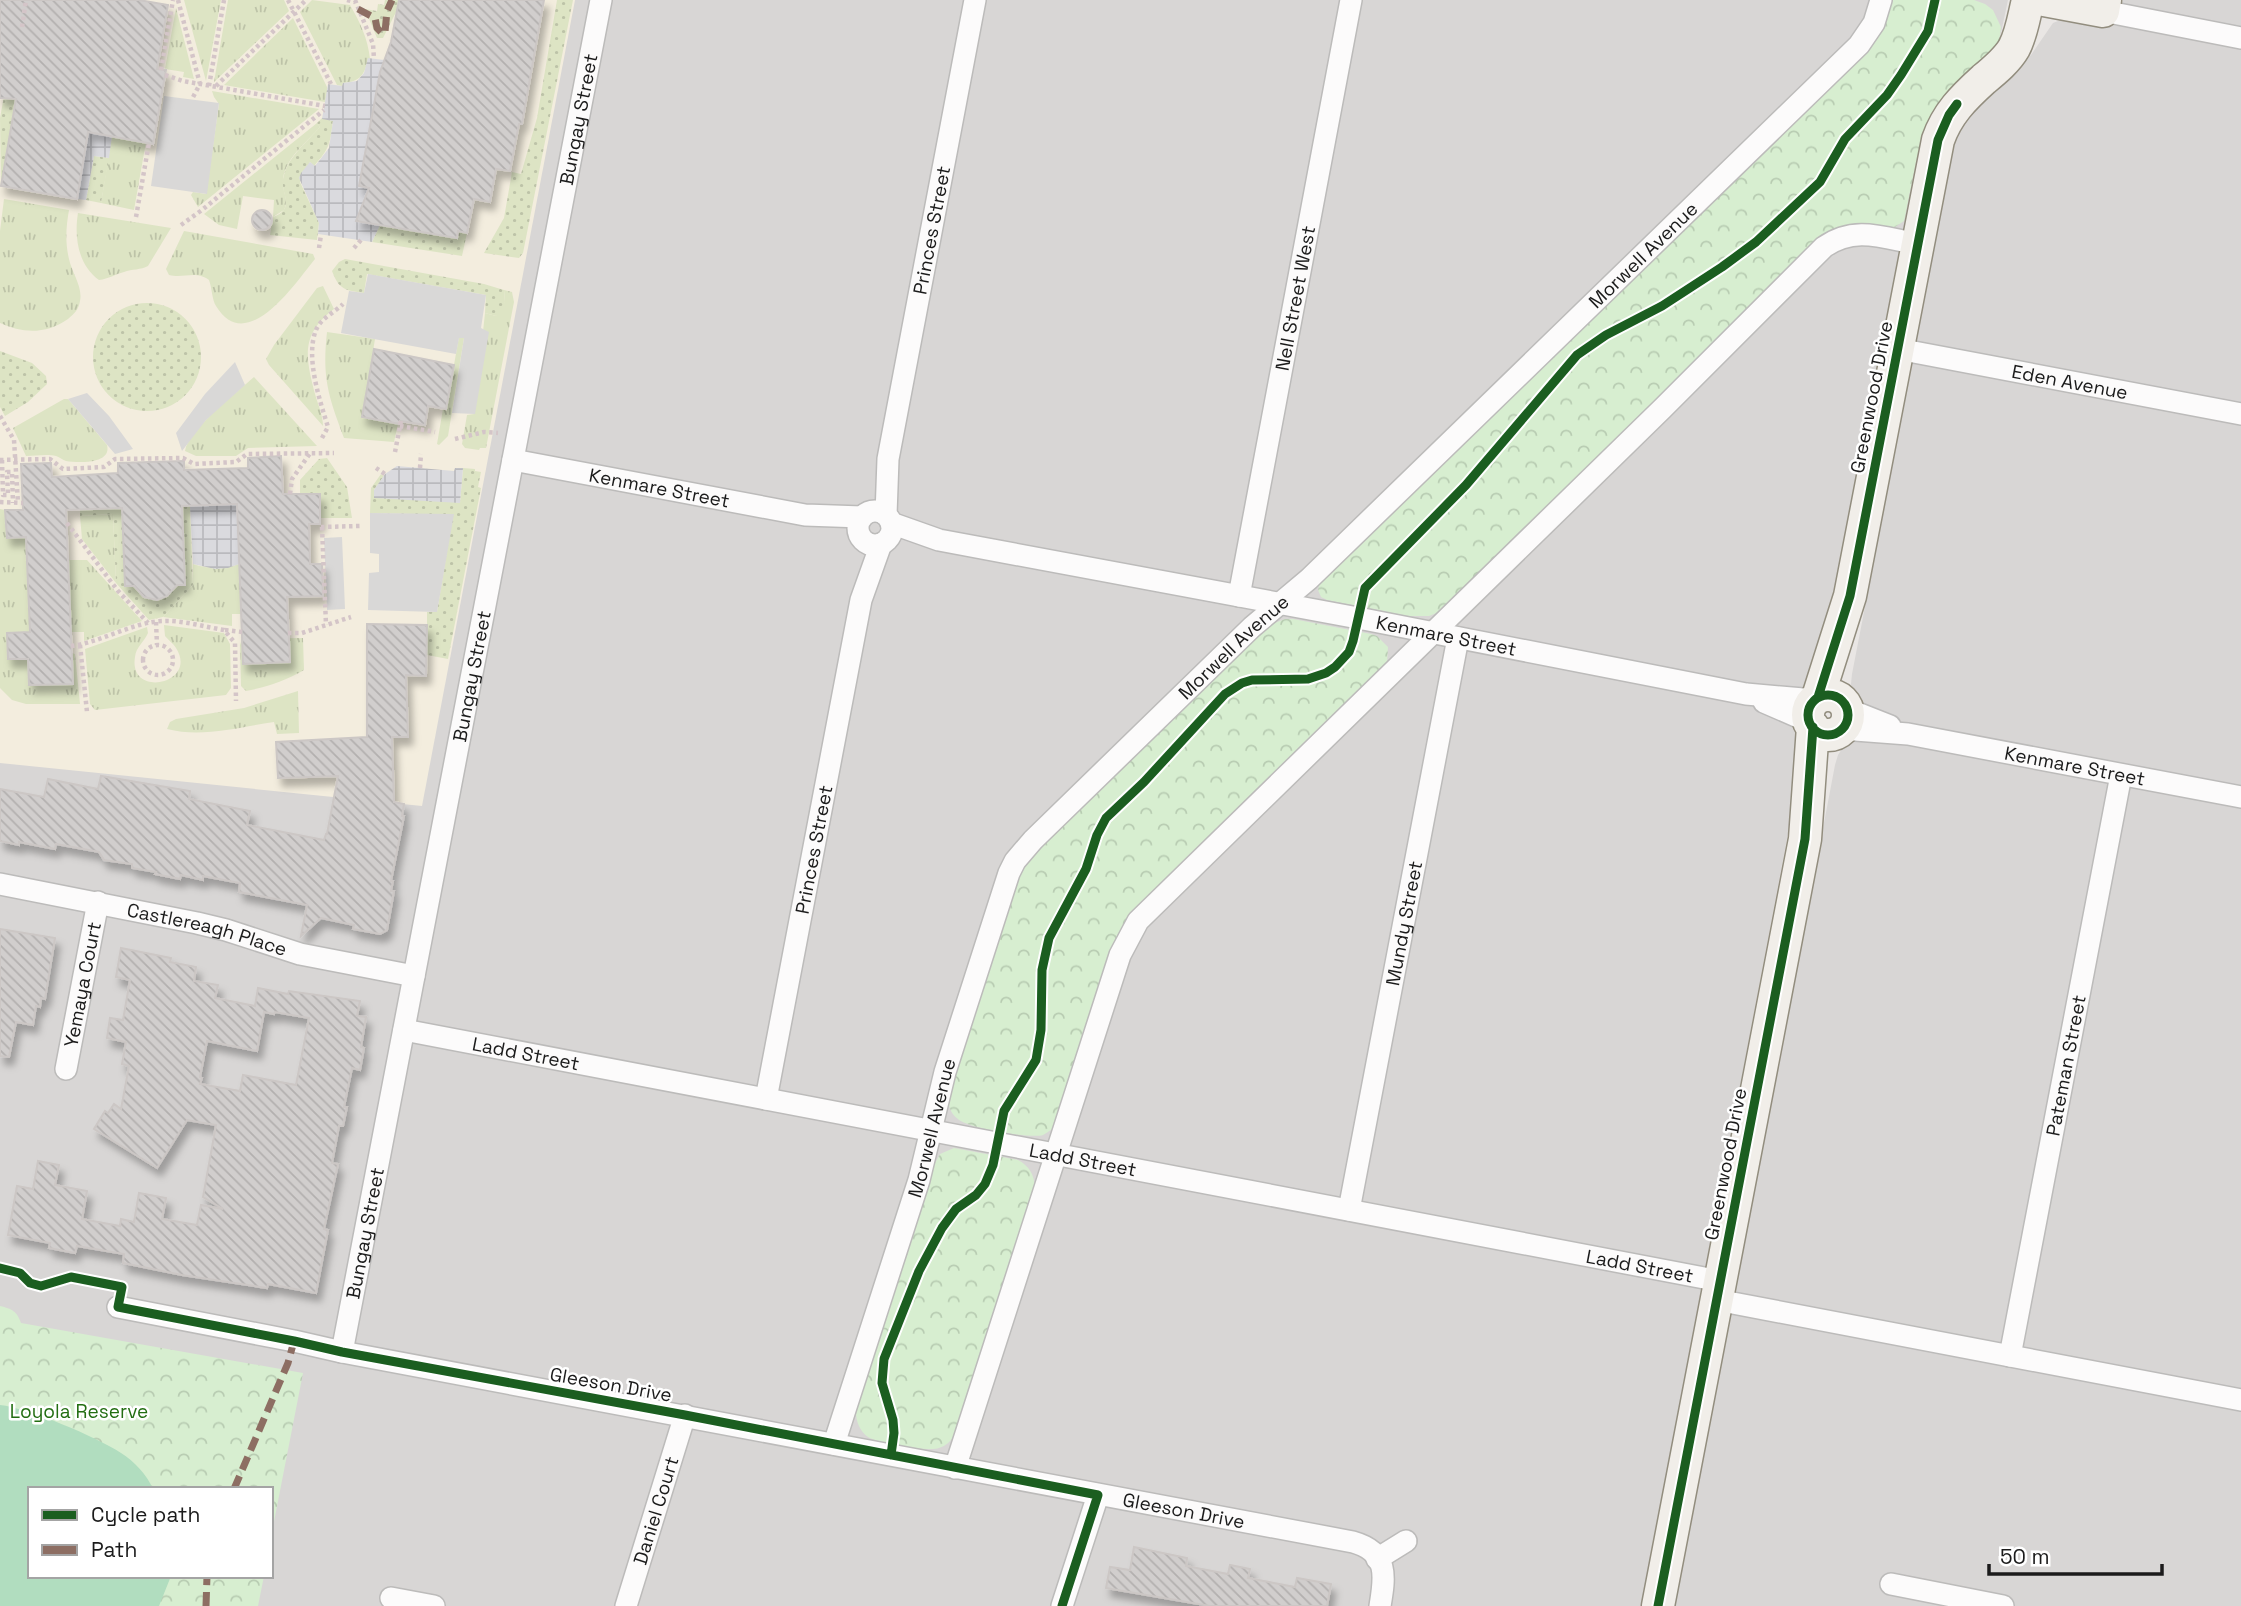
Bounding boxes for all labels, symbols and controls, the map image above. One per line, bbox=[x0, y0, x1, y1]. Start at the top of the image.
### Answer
street label: Bungay Street bbox=[554, 52, 603, 187]
street label: Princes Street bbox=[907, 164, 956, 297]
street label: Morwell Avenue bbox=[1583, 196, 1703, 314]
street label: Nell Street West bbox=[1270, 224, 1321, 373]
street label: Greenwood Drive bbox=[1844, 319, 1899, 475]
street label: Eden Avenue bbox=[2010, 359, 2130, 405]
street label: Kenmare Street bbox=[587, 463, 732, 514]
street label: Morwell Avenue bbox=[1173, 589, 1294, 705]
street label: Bungay Street bbox=[447, 609, 497, 744]
street label: Kenmare Street bbox=[1374, 610, 1518, 662]
street label: Kenmare Street bbox=[2002, 741, 2147, 792]
street label: Princes Street bbox=[790, 783, 838, 916]
street label: Mundy Street bbox=[1380, 859, 1428, 988]
street label: Castlereagh Place bbox=[125, 897, 290, 962]
street label: Yemaya Court bbox=[58, 920, 107, 1049]
street label: Pateman Street bbox=[2040, 993, 2092, 1138]
street label: Ladd Street bbox=[470, 1031, 581, 1076]
street label: Morwell Avenue bbox=[902, 1055, 962, 1201]
street label: Greenwood Drive bbox=[1698, 1086, 1753, 1242]
street label: Ladd Street bbox=[1027, 1138, 1138, 1182]
street label: Bungay Street bbox=[340, 1165, 390, 1301]
street label: Ladd Street bbox=[1584, 1244, 1695, 1289]
street label: Gleeson Drive bbox=[548, 1361, 674, 1408]
park label: Loyola Reserve bbox=[10, 1399, 148, 1424]
street label: Daniel Court bbox=[627, 1453, 684, 1568]
legend bbox=[28, 1487, 273, 1578]
street label: Gleeson Drive bbox=[1121, 1487, 1247, 1534]
text: Cycle path bbox=[91, 1501, 200, 1528]
scale bar bbox=[1989, 1532, 2162, 1576]
text: Path bbox=[91, 1536, 137, 1563]
text: 50 m bbox=[2000, 1543, 2050, 1570]

